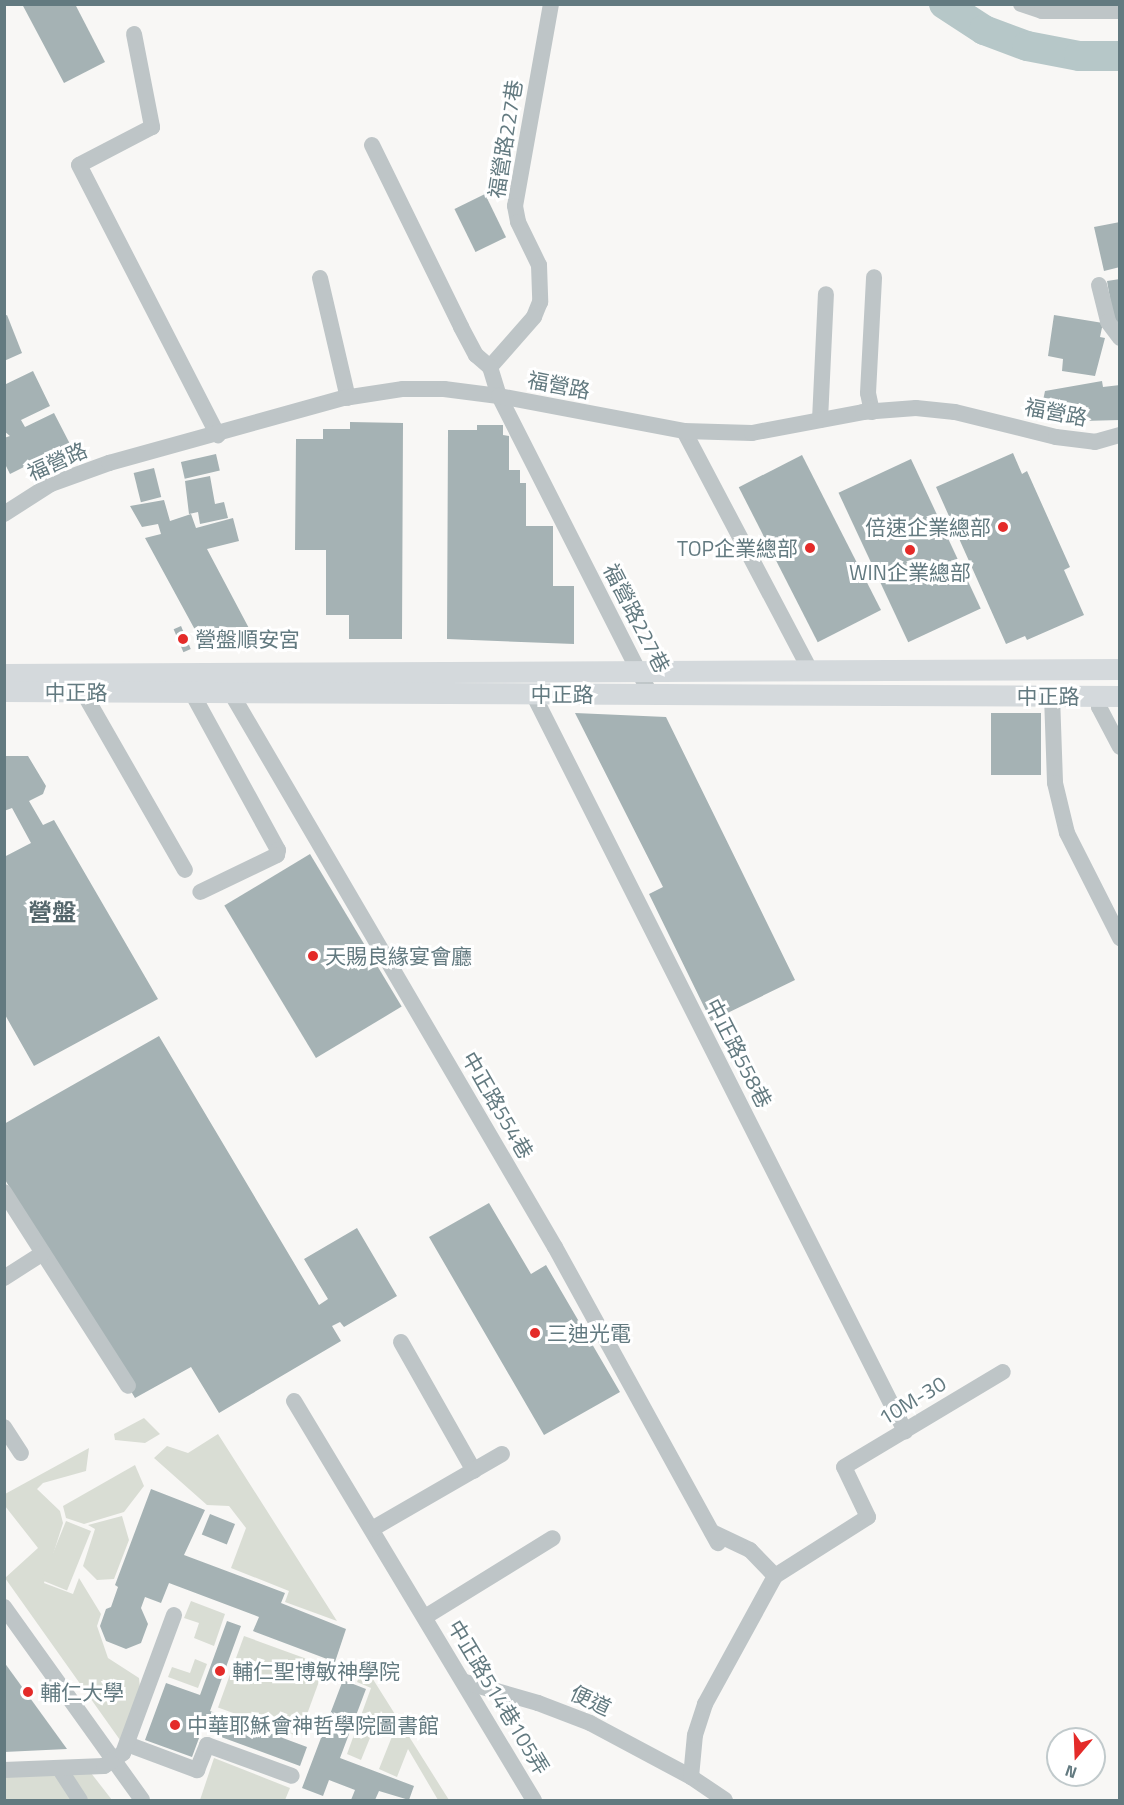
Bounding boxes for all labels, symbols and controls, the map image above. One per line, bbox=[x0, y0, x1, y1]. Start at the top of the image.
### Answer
street label: 福營路227巷 bbox=[483, 78, 527, 200]
street label: 福營路 bbox=[526, 367, 592, 403]
street label: 福營路 bbox=[1023, 394, 1089, 430]
street label: 福營路 bbox=[23, 437, 91, 485]
place label: 倍速企業總部 bbox=[865, 514, 991, 540]
marker: 倍速企業總部 bbox=[996, 520, 1010, 534]
place label: TOP企業總部 bbox=[677, 535, 798, 561]
marker: TOP企業總部 bbox=[803, 541, 817, 555]
marker: WIN企業總部 bbox=[903, 543, 917, 557]
street label: 福營路227巷 bbox=[599, 559, 675, 677]
place label: WIN企業總部 bbox=[849, 559, 971, 585]
place label: 營盤順安宮 bbox=[195, 626, 300, 652]
marker: 營盤順安宮 bbox=[176, 632, 190, 646]
street label: 中正路 bbox=[45, 679, 107, 705]
street label: 中正路 bbox=[531, 681, 593, 707]
street label: 中正路 bbox=[1017, 683, 1079, 709]
district label: 營盤 bbox=[28, 899, 76, 927]
place label: 天賜良緣宴會廳 bbox=[325, 943, 472, 969]
marker: 天賜良緣宴會廳 bbox=[306, 949, 320, 963]
street label: 中正路558巷 bbox=[701, 994, 777, 1112]
street label: 中正路554巷 bbox=[457, 1047, 539, 1163]
place label: 三迪光電 bbox=[547, 1320, 631, 1346]
marker: 三迪光電 bbox=[528, 1326, 542, 1340]
street label: 10M-30 bbox=[874, 1370, 950, 1430]
street label: 中正路514巷105弄 bbox=[443, 1615, 555, 1779]
place label: 輔仁聖博敏神學院 bbox=[232, 1658, 400, 1684]
marker: 輔仁聖博敏神學院 bbox=[213, 1664, 227, 1678]
place label: 輔仁大學 bbox=[40, 1679, 124, 1705]
street label: 便道 bbox=[567, 1680, 615, 1720]
marker: 輔仁大學 bbox=[21, 1685, 35, 1699]
place label: 中華耶穌會神哲學院圖書館 bbox=[187, 1712, 439, 1738]
marker: 中華耶穌會神哲學院圖書館 bbox=[168, 1718, 182, 1732]
north arrow bbox=[1046, 1727, 1106, 1787]
text: N bbox=[1062, 1759, 1080, 1785]

